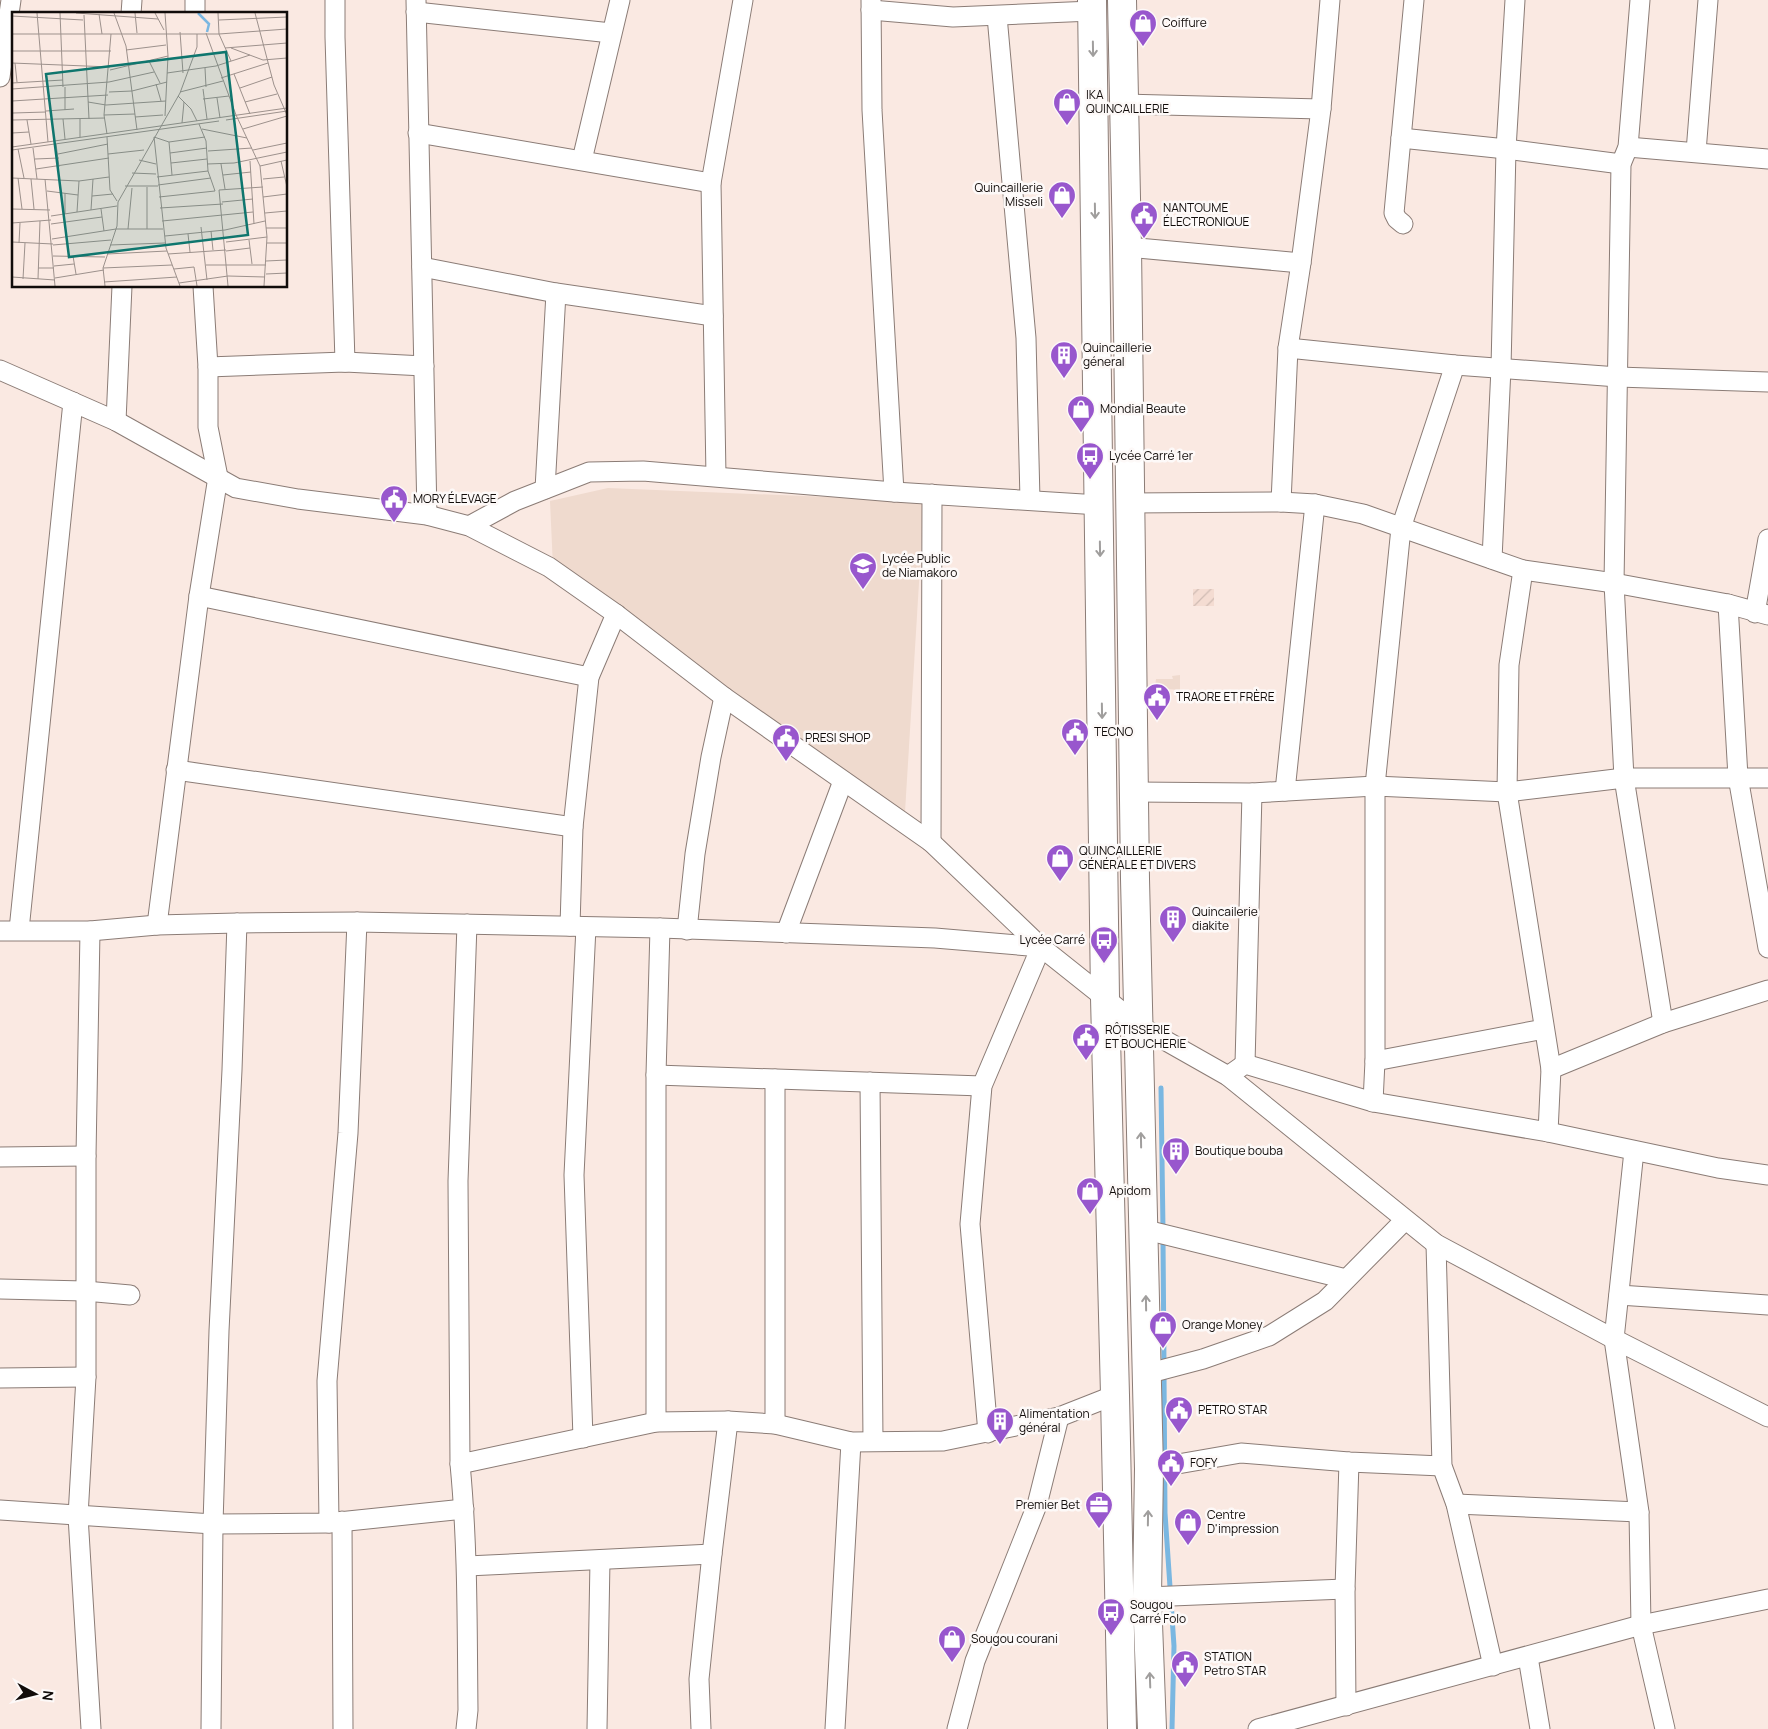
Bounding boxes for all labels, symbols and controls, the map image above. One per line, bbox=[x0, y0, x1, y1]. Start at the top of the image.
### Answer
shop icon: Coiffure bbox=[1128, 8, 1158, 47]
inset map bbox=[12, 12, 288, 288]
place label: Coiffure bbox=[1162, 14, 1207, 31]
one-way arrow bbox=[1088, 40, 1098, 56]
place label: IKA QUINCAILLERIE bbox=[1086, 86, 1169, 117]
shop icon: IKA QUINCAILLERIE bbox=[1052, 87, 1082, 126]
place label: Quincaillerie Misseli bbox=[974, 179, 1043, 210]
shop icon: Quincaillerie Misseli bbox=[1047, 180, 1077, 219]
place label: NANTOUME ÉLECTRONIQUE bbox=[1163, 199, 1250, 230]
public building icon: NANTOUME ÉLECTRONIQUE bbox=[1129, 200, 1159, 239]
one-way arrow bbox=[1090, 202, 1100, 219]
place label: Quincaillerie géneral bbox=[1083, 339, 1152, 370]
building icon: Quincaillerie géneral bbox=[1049, 340, 1079, 379]
shop icon: Mondial Beaute bbox=[1066, 394, 1096, 433]
place label: Mondial Beaute bbox=[1100, 400, 1186, 417]
bus stop icon: Lycée Carré 1er bbox=[1075, 441, 1105, 480]
place label: Lycée Carré 1er bbox=[1109, 447, 1194, 464]
public building icon: MORY ÉLEVAGE bbox=[379, 484, 409, 523]
place label: MORY ÉLEVAGE bbox=[413, 490, 497, 507]
one-way arrow bbox=[1095, 540, 1105, 556]
place label: Lycée Public de Niamakoro bbox=[882, 550, 957, 581]
school or university icon: Lycée Public de Niamakoro bbox=[848, 551, 878, 590]
public building icon: TRAORE ET FRÈRE bbox=[1142, 682, 1172, 721]
place label: TRAORE ET FRÈRE bbox=[1176, 688, 1275, 705]
one-way arrow bbox=[1097, 703, 1106, 719]
public building icon: TECNO bbox=[1060, 717, 1090, 756]
public building icon: PRESI SHOP bbox=[771, 723, 801, 762]
place label: TECNO bbox=[1094, 723, 1133, 740]
place label: PRESI SHOP bbox=[805, 729, 870, 746]
place label: QUINCAILLERIE GÉNÉRALE ET DIVERS bbox=[1079, 842, 1196, 873]
shop icon: QUINCAILLERIE GÉNÉRALE ET DIVERS bbox=[1045, 843, 1075, 882]
place label: Quincailerie diakite bbox=[1192, 903, 1258, 934]
building icon: Quincailerie diakite bbox=[1158, 904, 1188, 943]
bus stop icon: Lycée Carré bbox=[1089, 925, 1119, 964]
place label: Lycée Carré bbox=[1019, 931, 1085, 948]
place label: RÔTISSERIE ET BOUCHERIE bbox=[1105, 1021, 1187, 1052]
public building icon: RÔTISSERIE ET BOUCHERIE bbox=[1071, 1022, 1101, 1061]
one-way arrow bbox=[1136, 1133, 1145, 1149]
building icon: Boutique bouba bbox=[1161, 1136, 1191, 1175]
place label: Boutique bouba bbox=[1195, 1142, 1283, 1159]
shop icon: Apidom bbox=[1075, 1176, 1105, 1215]
place label: Apidom bbox=[1109, 1182, 1151, 1199]
one-way arrow bbox=[1141, 1295, 1150, 1311]
shop icon: Orange Money bbox=[1148, 1310, 1178, 1349]
place label: Orange Money bbox=[1182, 1316, 1263, 1333]
public building icon: PETRO STAR bbox=[1164, 1395, 1194, 1434]
place label: PETRO STAR bbox=[1198, 1401, 1268, 1418]
place label: Alimentation général bbox=[1019, 1405, 1090, 1436]
building icon: Alimentation général bbox=[985, 1406, 1015, 1445]
public building icon: FOFY bbox=[1156, 1448, 1186, 1487]
place label: FOFY bbox=[1190, 1454, 1218, 1471]
office icon: Premier Bet bbox=[1084, 1490, 1114, 1529]
place label: Premier Bet bbox=[1016, 1496, 1080, 1513]
place label: Centre D'impression bbox=[1207, 1506, 1279, 1537]
shop icon: Centre D'impression bbox=[1173, 1507, 1203, 1546]
one-way arrow bbox=[1143, 1510, 1153, 1526]
place label: Sougou Carré Folo bbox=[1130, 1596, 1186, 1627]
bus stop icon: Sougou Carré Folo bbox=[1096, 1597, 1126, 1636]
shop icon: Sougou courani bbox=[937, 1624, 967, 1663]
place label: Sougou courani bbox=[971, 1630, 1058, 1647]
place label: STATION Petro STAR bbox=[1204, 1648, 1267, 1679]
public building icon: STATION Petro STAR bbox=[1170, 1649, 1200, 1688]
north arrow bbox=[10, 1669, 60, 1719]
one-way arrow bbox=[1145, 1673, 1155, 1689]
text: N bbox=[38, 1689, 58, 1702]

